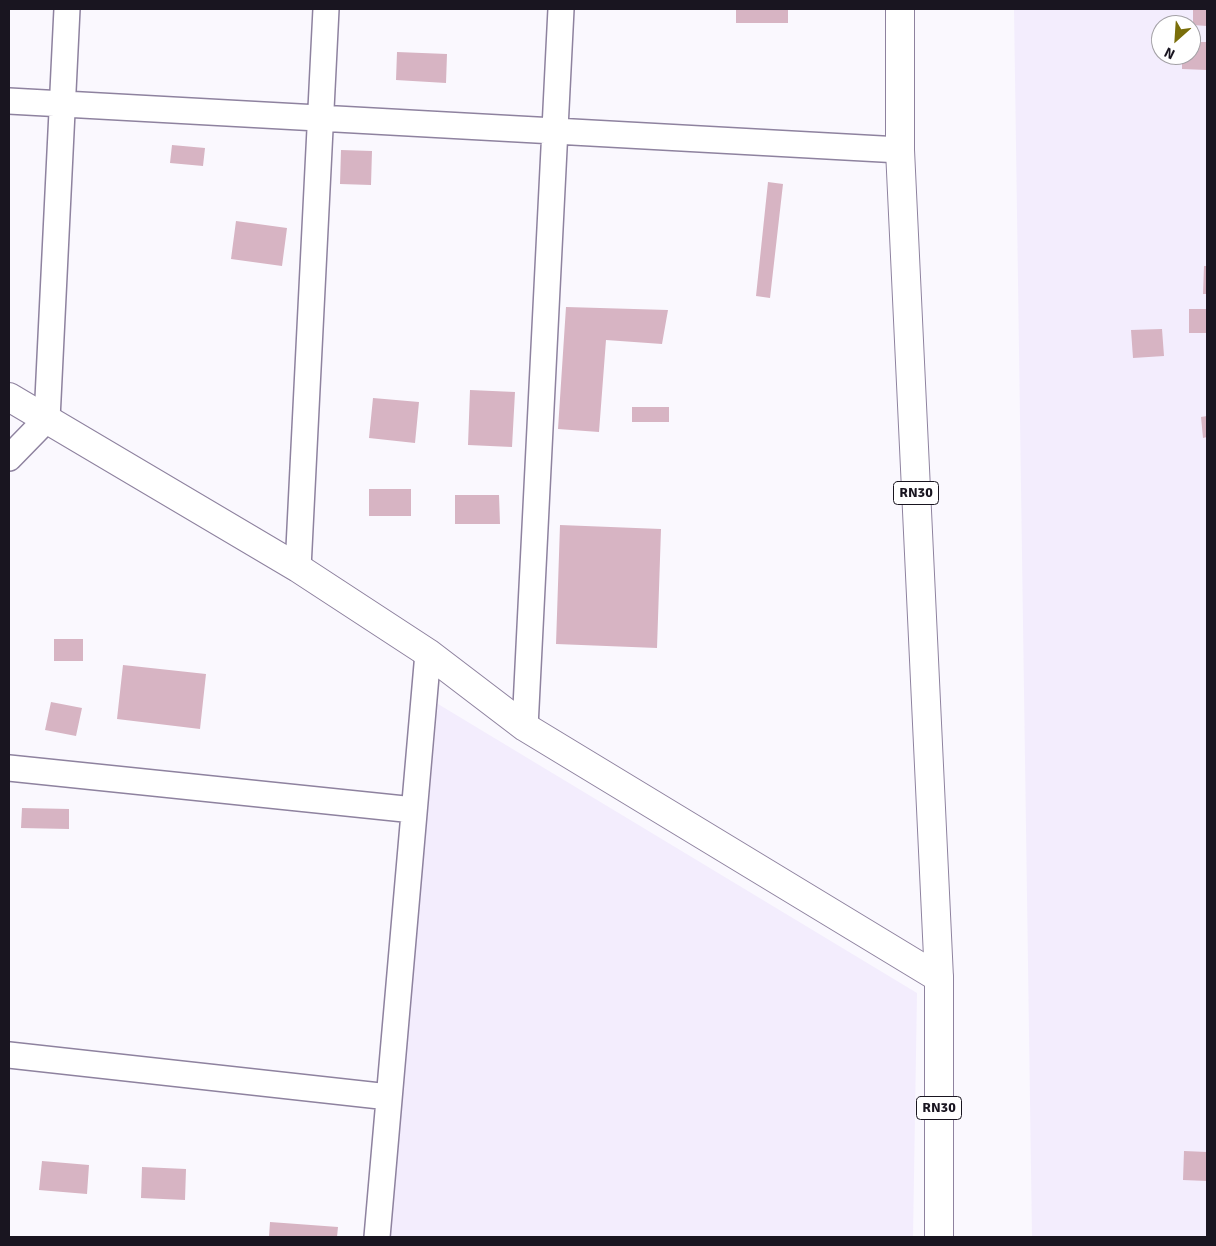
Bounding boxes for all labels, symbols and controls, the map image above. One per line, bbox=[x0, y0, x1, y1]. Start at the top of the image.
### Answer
north arrow bbox=[1151, 15, 1201, 65]
text: N bbox=[1162, 43, 1178, 63]
road number: RN30 bbox=[894, 482, 938, 504]
road number: RN30 bbox=[916, 1096, 962, 1120]

